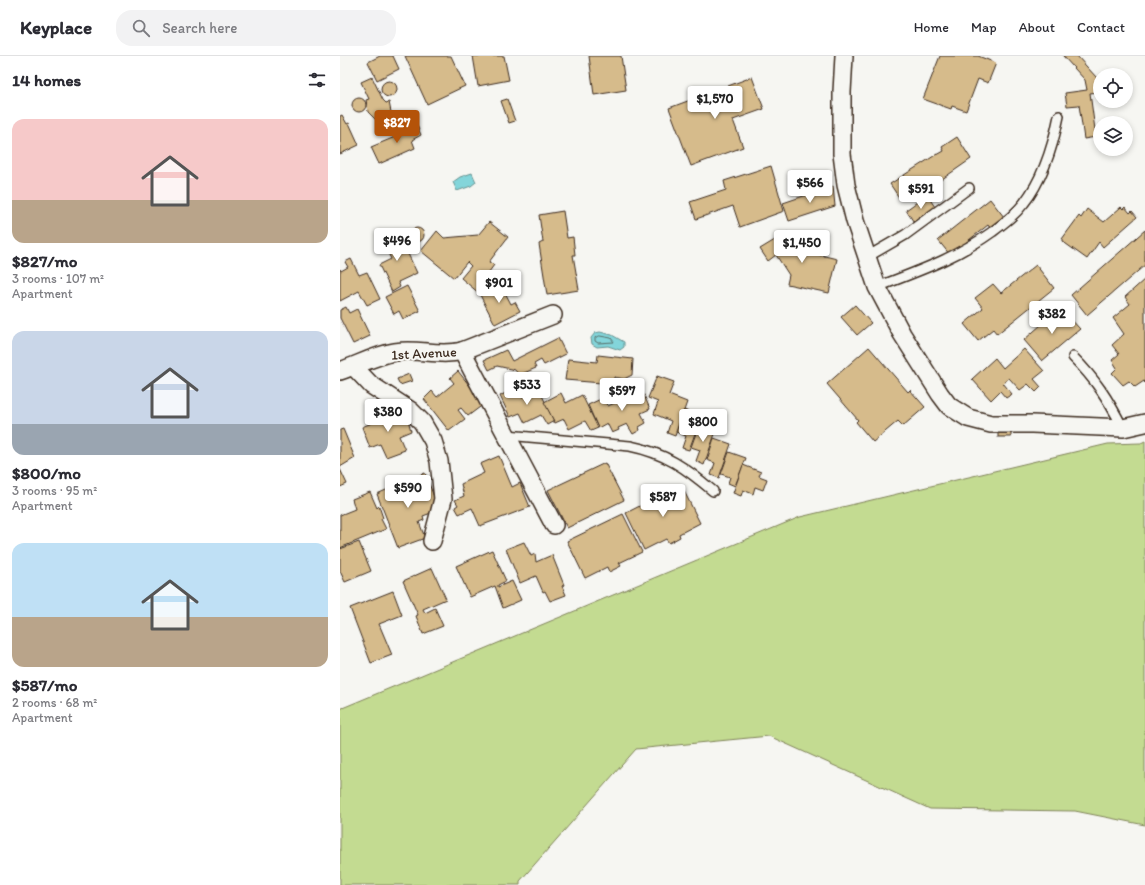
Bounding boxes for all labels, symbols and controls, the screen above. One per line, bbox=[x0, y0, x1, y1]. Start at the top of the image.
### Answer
search box bbox=[116, 10, 396, 46]
text: Keyplace bbox=[20, 16, 92, 39]
icon: search bbox=[130, 17, 152, 39]
text: Search here bbox=[162, 19, 237, 37]
text: Home bbox=[914, 19, 949, 36]
text: Map bbox=[971, 19, 997, 36]
text: About bbox=[1019, 19, 1055, 36]
text: Contact bbox=[1077, 19, 1125, 36]
map controls bbox=[1093, 68, 1133, 156]
button: locate bbox=[1093, 68, 1133, 108]
icon: filters bbox=[306, 69, 328, 91]
text: 14 homes bbox=[12, 70, 81, 90]
pin: $1,570 bbox=[682, 86, 748, 120]
text: $1,570 bbox=[697, 91, 734, 106]
pin: $827 bbox=[373, 110, 421, 144]
text: $827 bbox=[383, 115, 411, 130]
button: layers bbox=[1093, 116, 1133, 156]
icon: home bbox=[134, 145, 206, 217]
pin: $566 bbox=[786, 170, 834, 204]
text: $566 bbox=[796, 175, 824, 190]
pin: $591 bbox=[897, 176, 945, 210]
text: $591 bbox=[908, 181, 934, 196]
pin: $496 bbox=[373, 228, 421, 262]
pin: $1,450 bbox=[769, 230, 835, 264]
text: $496 bbox=[383, 233, 411, 248]
text: $1,450 bbox=[783, 235, 821, 250]
text: $827/mo bbox=[12, 251, 77, 271]
pin: $901 bbox=[475, 270, 523, 304]
text: 3 rooms · 107 m² bbox=[12, 271, 104, 286]
text: $901 bbox=[485, 275, 513, 290]
text: Apartment bbox=[12, 286, 73, 301]
pin: $382 bbox=[1028, 301, 1076, 335]
text: $382 bbox=[1038, 306, 1066, 321]
street label: 1st Avenue bbox=[391, 343, 457, 364]
icon: home bbox=[134, 357, 206, 429]
pin: $533 bbox=[503, 372, 551, 406]
text: $533 bbox=[513, 377, 541, 392]
pin: $597 bbox=[598, 378, 646, 412]
text: $597 bbox=[609, 383, 635, 398]
pin: $380 bbox=[364, 399, 412, 433]
text: $380 bbox=[374, 404, 402, 419]
pin: $800 bbox=[679, 409, 727, 443]
text: $800 bbox=[688, 414, 718, 429]
text: $800/mo bbox=[12, 463, 81, 483]
pin: $590 bbox=[384, 475, 432, 509]
text: $590 bbox=[394, 480, 422, 495]
text: 3 rooms · 95 m² bbox=[12, 483, 97, 498]
pin: $587 bbox=[639, 484, 687, 518]
text: $587 bbox=[650, 489, 677, 504]
text: Apartment bbox=[12, 498, 73, 513]
icon: home bbox=[134, 569, 206, 641]
text: $587/mo bbox=[12, 675, 77, 695]
text: 2 rooms · 68 m² bbox=[12, 695, 97, 710]
text: Apartment bbox=[12, 710, 73, 725]

